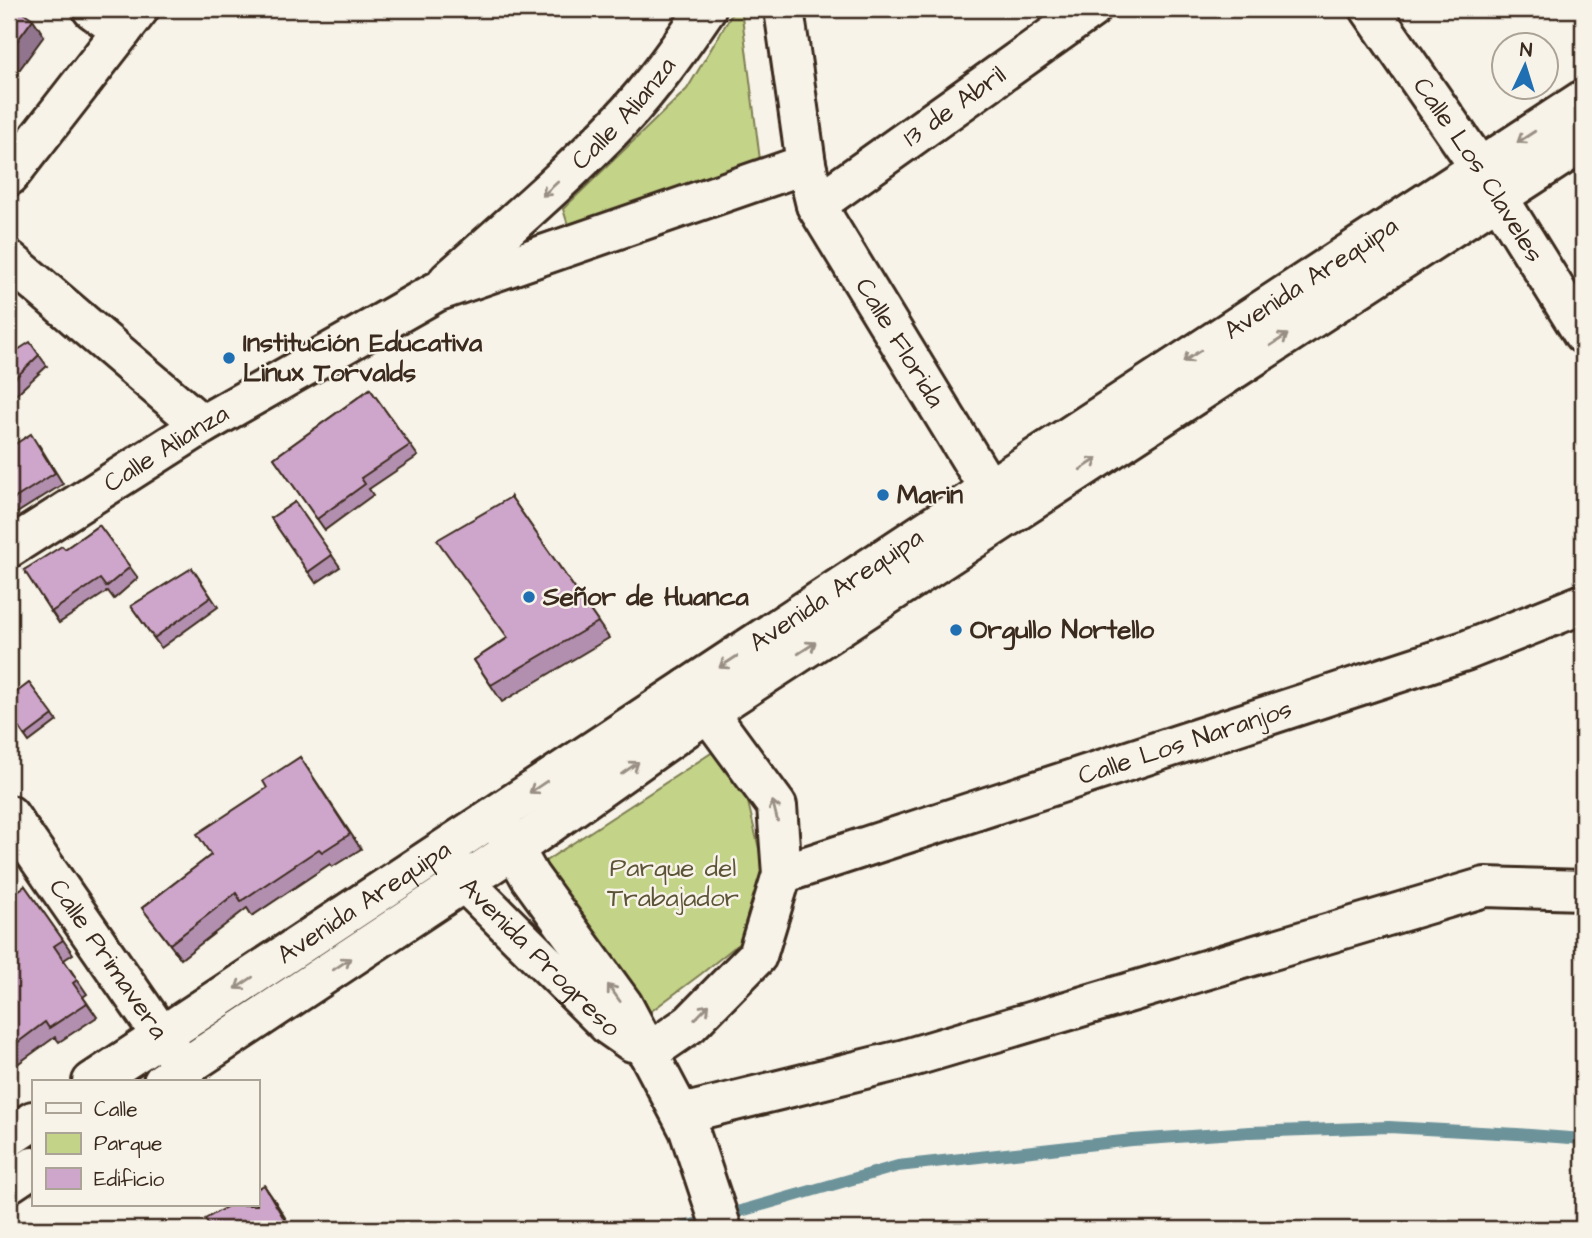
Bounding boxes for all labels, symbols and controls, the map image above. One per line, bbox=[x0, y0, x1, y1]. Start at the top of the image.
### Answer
north arrow bbox=[1490, 32, 1560, 102]
text: N bbox=[1519, 37, 1533, 64]
street label: Calle Alianza bbox=[563, 50, 684, 178]
street label: 13 de Abril bbox=[896, 57, 1013, 155]
street label: Calle Los Claveles bbox=[1404, 70, 1552, 269]
one-way arrow bbox=[1517, 130, 1536, 144]
one-way arrow bbox=[541, 181, 559, 197]
street label: Avenida Arequipa bbox=[1217, 208, 1405, 348]
street label: Calle Florida bbox=[847, 271, 953, 414]
place label: Institución Educativa Linux Torvalds bbox=[243, 325, 483, 391]
one-way arrow bbox=[1269, 332, 1289, 346]
one-way arrow bbox=[1183, 349, 1203, 363]
marker: Institución Educativa Linux Torvalds bbox=[221, 350, 237, 366]
street label: Calle Alianza bbox=[97, 396, 235, 501]
one-way arrow bbox=[1079, 457, 1098, 471]
place label: Marin bbox=[897, 477, 963, 513]
marker: Marin bbox=[875, 487, 891, 503]
street label: Avenida Arequipa bbox=[742, 520, 930, 661]
place label: Señor de Huanca bbox=[542, 579, 750, 615]
marker: Señor de Huanca bbox=[521, 589, 537, 605]
place label: Orgullo Nortello bbox=[970, 612, 1155, 651]
marker: Orgullo Nortello bbox=[948, 622, 964, 638]
one-way arrow bbox=[796, 641, 816, 655]
one-way arrow bbox=[719, 654, 738, 669]
street label: Calle Los Naranjos bbox=[1074, 691, 1297, 794]
one-way arrow bbox=[620, 761, 639, 775]
one-way arrow bbox=[529, 780, 548, 794]
one-way arrow bbox=[768, 801, 781, 823]
street label: Avenida Arequipa bbox=[270, 832, 458, 973]
park label: Parque del Trabajador bbox=[607, 850, 739, 916]
street label: Avenida Progreso bbox=[452, 869, 627, 1046]
street label: Calle Primavera bbox=[40, 871, 177, 1047]
one-way arrow bbox=[332, 956, 352, 970]
one-way arrow bbox=[234, 976, 254, 990]
one-way arrow bbox=[607, 985, 622, 1003]
one-way arrow bbox=[694, 1004, 711, 1021]
legend bbox=[32, 1080, 259, 1206]
text: Calle bbox=[94, 1095, 138, 1124]
text: Parque bbox=[94, 1129, 162, 1158]
text: Edificio bbox=[94, 1165, 164, 1194]

